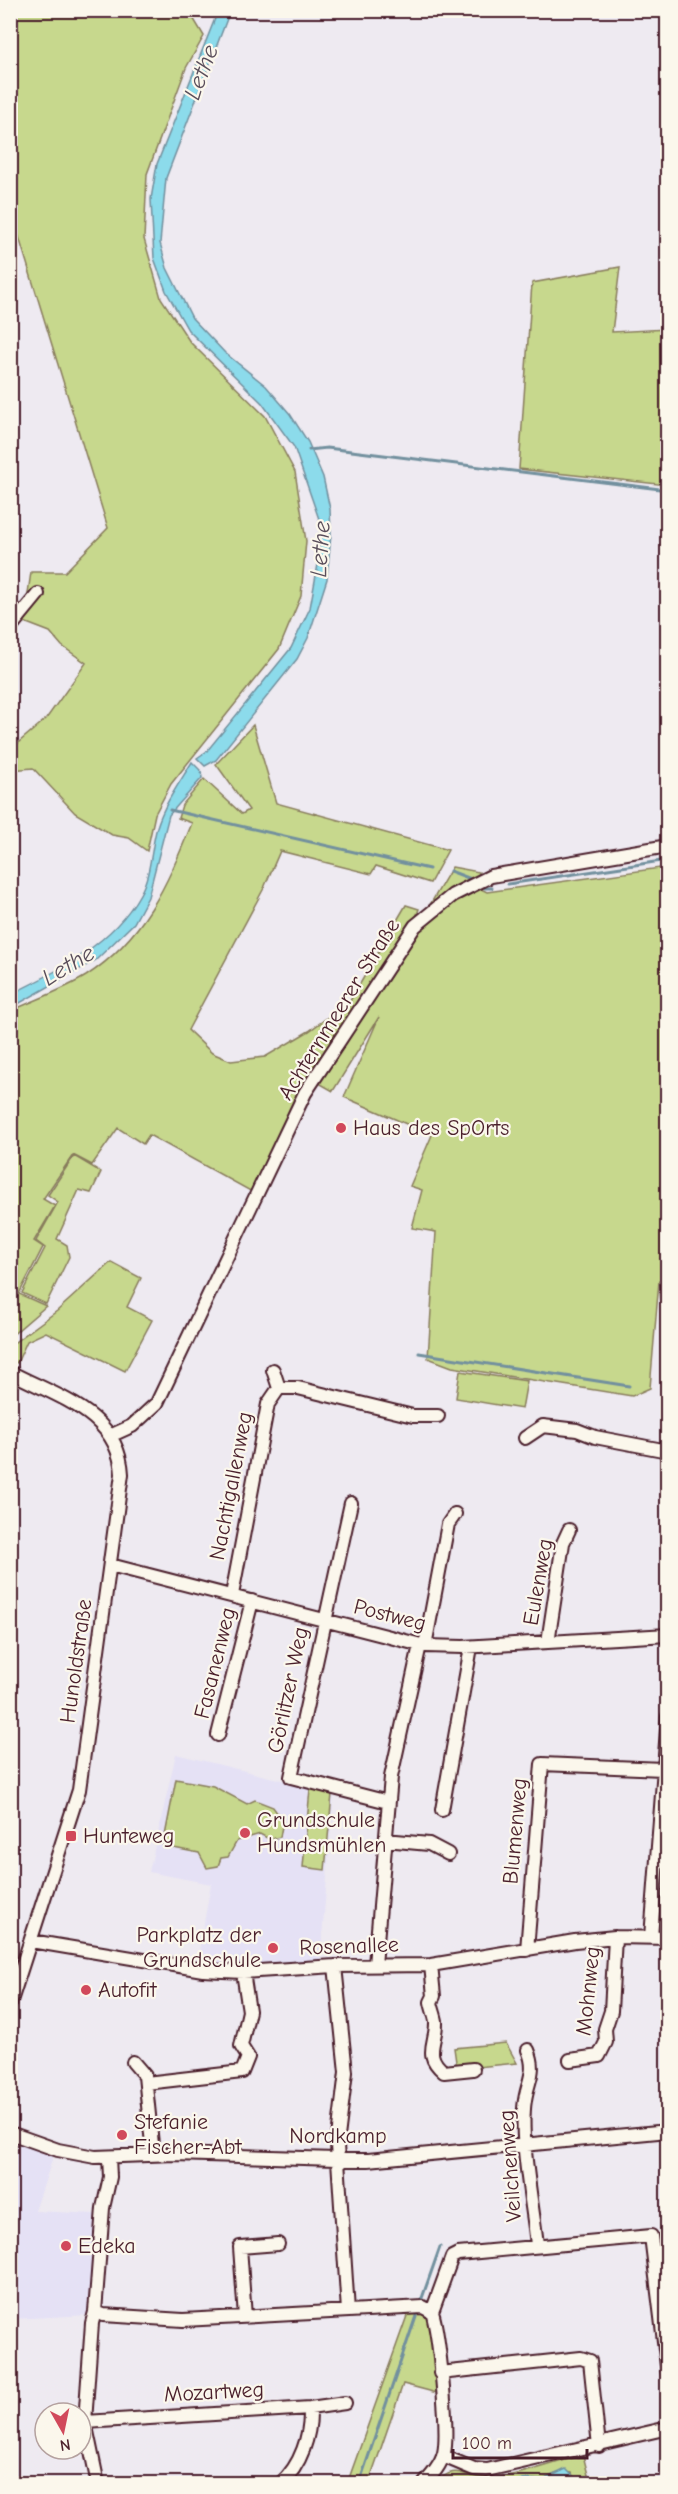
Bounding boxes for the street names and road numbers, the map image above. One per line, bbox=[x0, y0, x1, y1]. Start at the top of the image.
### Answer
street label: Achternmeerer Straße bbox=[273, 913, 405, 1105]
street label: Nachtigallenweg bbox=[204, 1410, 258, 1562]
street label: Eulenweg bbox=[518, 1536, 558, 1628]
street label: Postweg bbox=[351, 1593, 429, 1637]
street label: Hunoldstraße bbox=[54, 1597, 98, 1725]
street label: Fasanenweg bbox=[189, 1605, 241, 1721]
street label: Görlitzer Weg bbox=[262, 1624, 314, 1756]
street label: Blumenweg bbox=[497, 1777, 533, 1885]
street label: Rosenallee bbox=[299, 1931, 399, 1961]
street label: Mohnweg bbox=[570, 1945, 606, 2037]
street label: Veilchenweg bbox=[493, 2109, 527, 2223]
street label: Nordkamp bbox=[289, 2123, 387, 2149]
street label: Mozartweg bbox=[163, 2376, 265, 2408]

